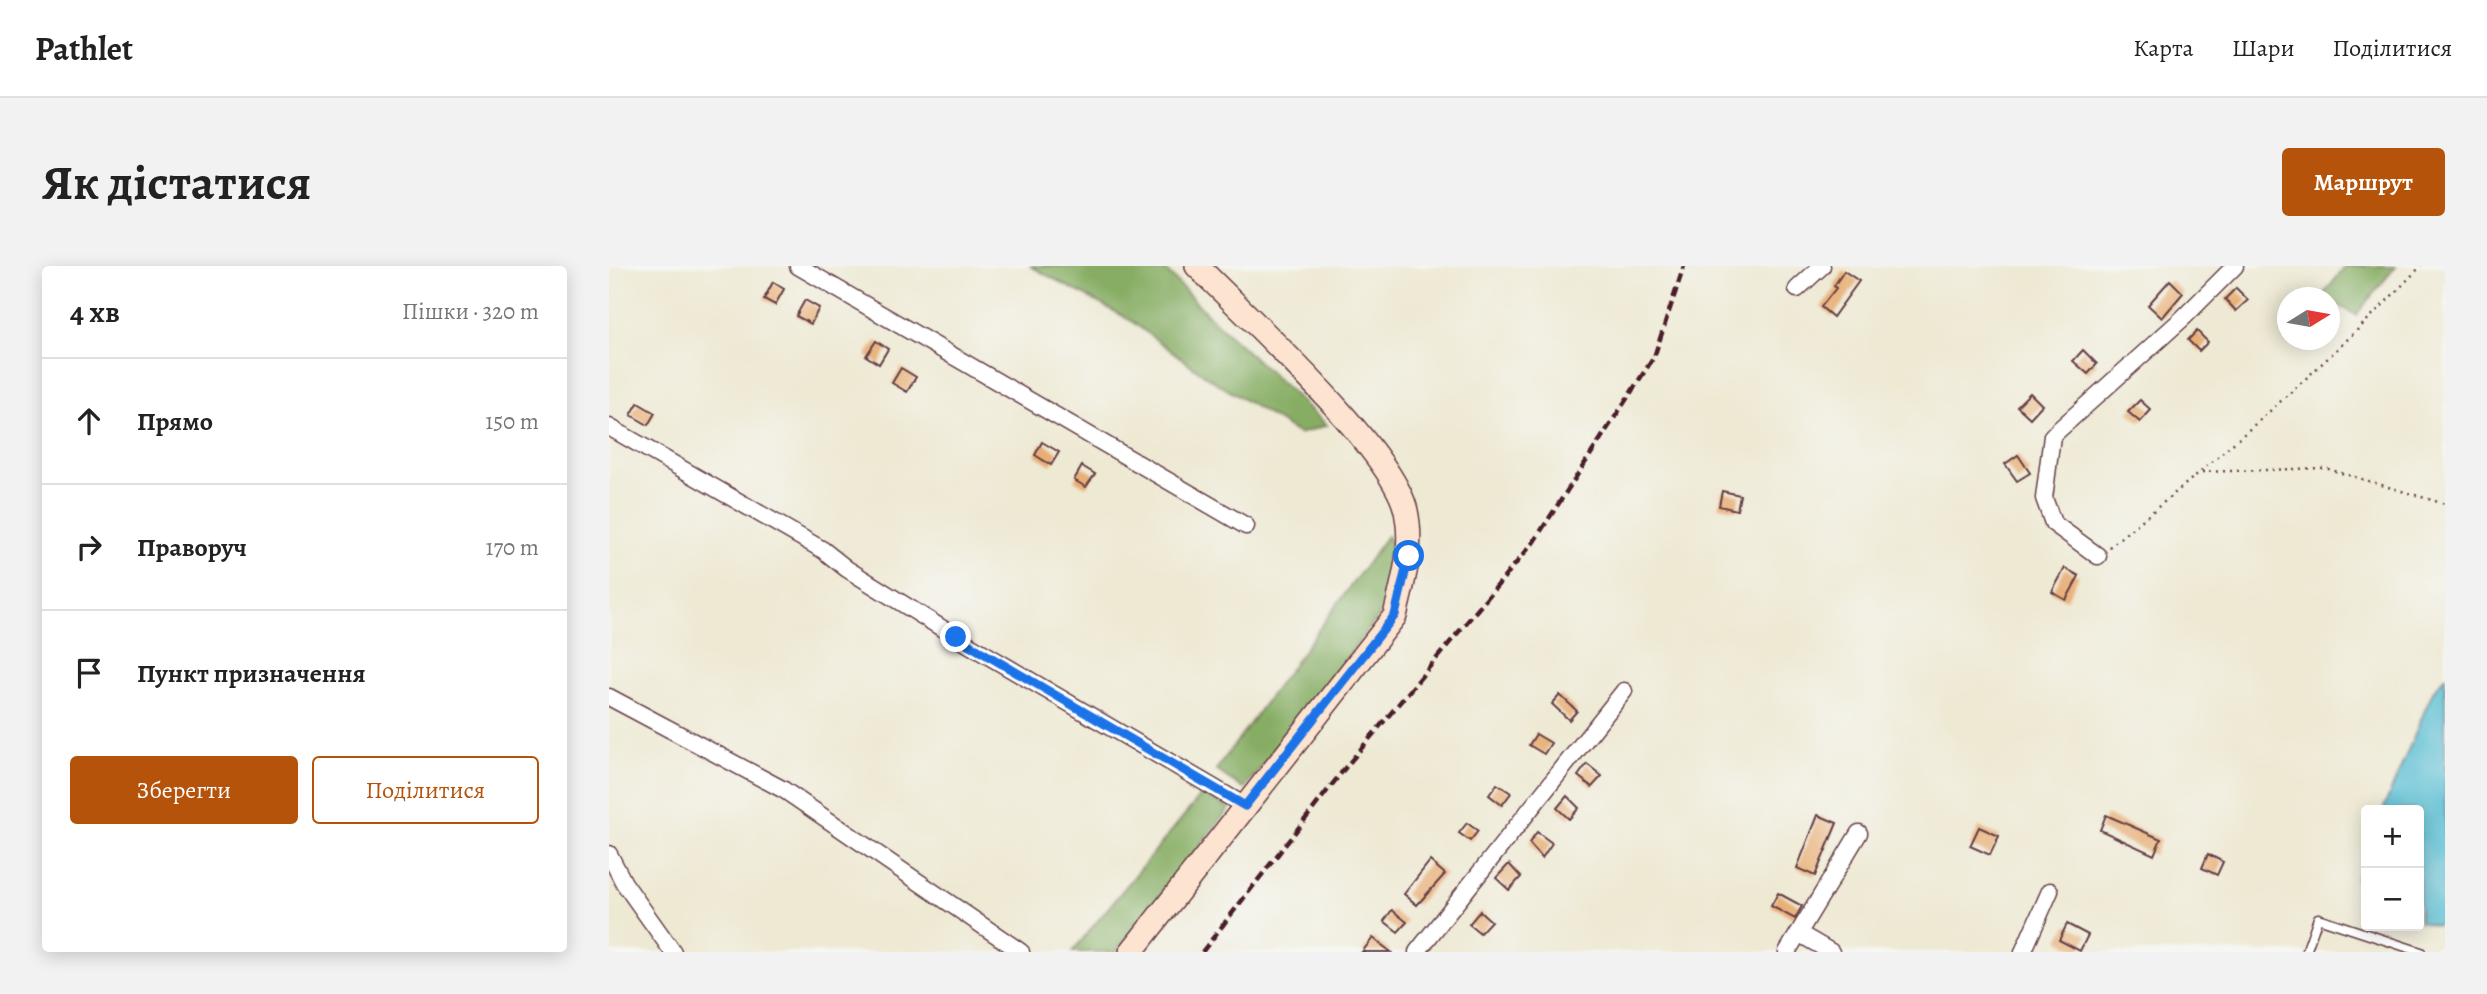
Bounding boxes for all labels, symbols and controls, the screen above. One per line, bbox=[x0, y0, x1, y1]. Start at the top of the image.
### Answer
text: Pathlet bbox=[35, 26, 133, 71]
text: Карта bbox=[2133, 32, 2194, 64]
text: Шари bbox=[2232, 32, 2295, 64]
text: Поділитися bbox=[2333, 32, 2452, 64]
button: Маршрут bbox=[2282, 148, 2445, 216]
text: Як дістатися bbox=[42, 149, 311, 216]
north arrow bbox=[2277, 287, 2340, 350]
text: 4 хв bbox=[70, 292, 120, 332]
text: Пішки · 320 m bbox=[402, 296, 539, 327]
icon: ahead bbox=[70, 402, 108, 440]
text: Прямо bbox=[137, 404, 213, 439]
text: 150 m bbox=[485, 406, 539, 437]
icon: right bbox=[70, 528, 108, 566]
text: Праворуч bbox=[137, 530, 247, 565]
text: 170 m bbox=[486, 532, 539, 563]
route start bbox=[1393, 540, 1424, 571]
route end bbox=[940, 621, 971, 652]
icon: arrive bbox=[70, 654, 108, 692]
text: Пункт призначення bbox=[137, 656, 366, 691]
button: Зберегти bbox=[70, 756, 298, 824]
button: Поділитися bbox=[312, 756, 539, 824]
map controls bbox=[2361, 805, 2424, 931]
button: + bbox=[2361, 805, 2424, 868]
button: − bbox=[2361, 868, 2424, 931]

